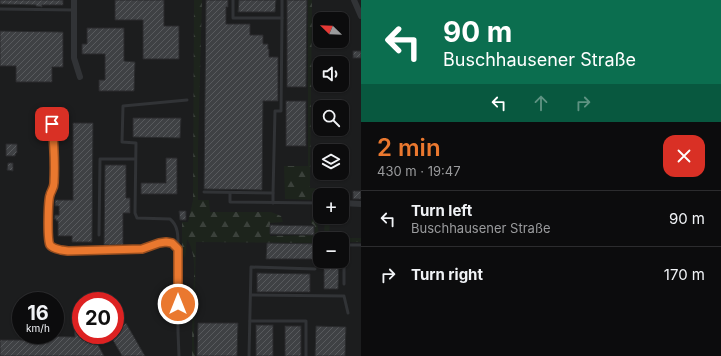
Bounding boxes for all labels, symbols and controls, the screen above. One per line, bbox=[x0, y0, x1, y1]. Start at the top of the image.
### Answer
north arrow bbox=[313, 12, 349, 48]
map controls bbox=[313, 12, 349, 268]
text: 90 m bbox=[443, 15, 512, 49]
icon: left bbox=[377, 16, 429, 68]
text: Buschhausener Straße bbox=[443, 49, 636, 70]
button: sound bbox=[313, 56, 349, 92]
icon: left bbox=[488, 92, 510, 114]
icon: ahead bbox=[530, 92, 552, 114]
icon: right bbox=[572, 92, 594, 114]
button: search bbox=[313, 100, 349, 136]
pin bbox=[35, 107, 69, 141]
icon: arrive bbox=[41, 113, 63, 135]
text: 2 min bbox=[377, 133, 441, 162]
button: close bbox=[663, 135, 705, 177]
button: layers bbox=[313, 144, 349, 180]
text: 430 m · 19:47 bbox=[377, 163, 461, 179]
button: + bbox=[313, 188, 349, 224]
text: Turn left bbox=[411, 201, 472, 220]
icon: left bbox=[377, 208, 399, 230]
text: 90 m bbox=[669, 209, 705, 228]
text: Buschhausener Straße bbox=[411, 220, 550, 236]
button: − bbox=[313, 232, 349, 268]
icon: right bbox=[377, 264, 399, 286]
text: Turn right bbox=[411, 265, 483, 284]
text: 170 m bbox=[664, 265, 705, 284]
position arrow bbox=[157, 283, 199, 325]
speed limit sign: 20 bbox=[72, 292, 124, 344]
text: 16 bbox=[27, 301, 49, 325]
text: km/h bbox=[26, 322, 50, 334]

